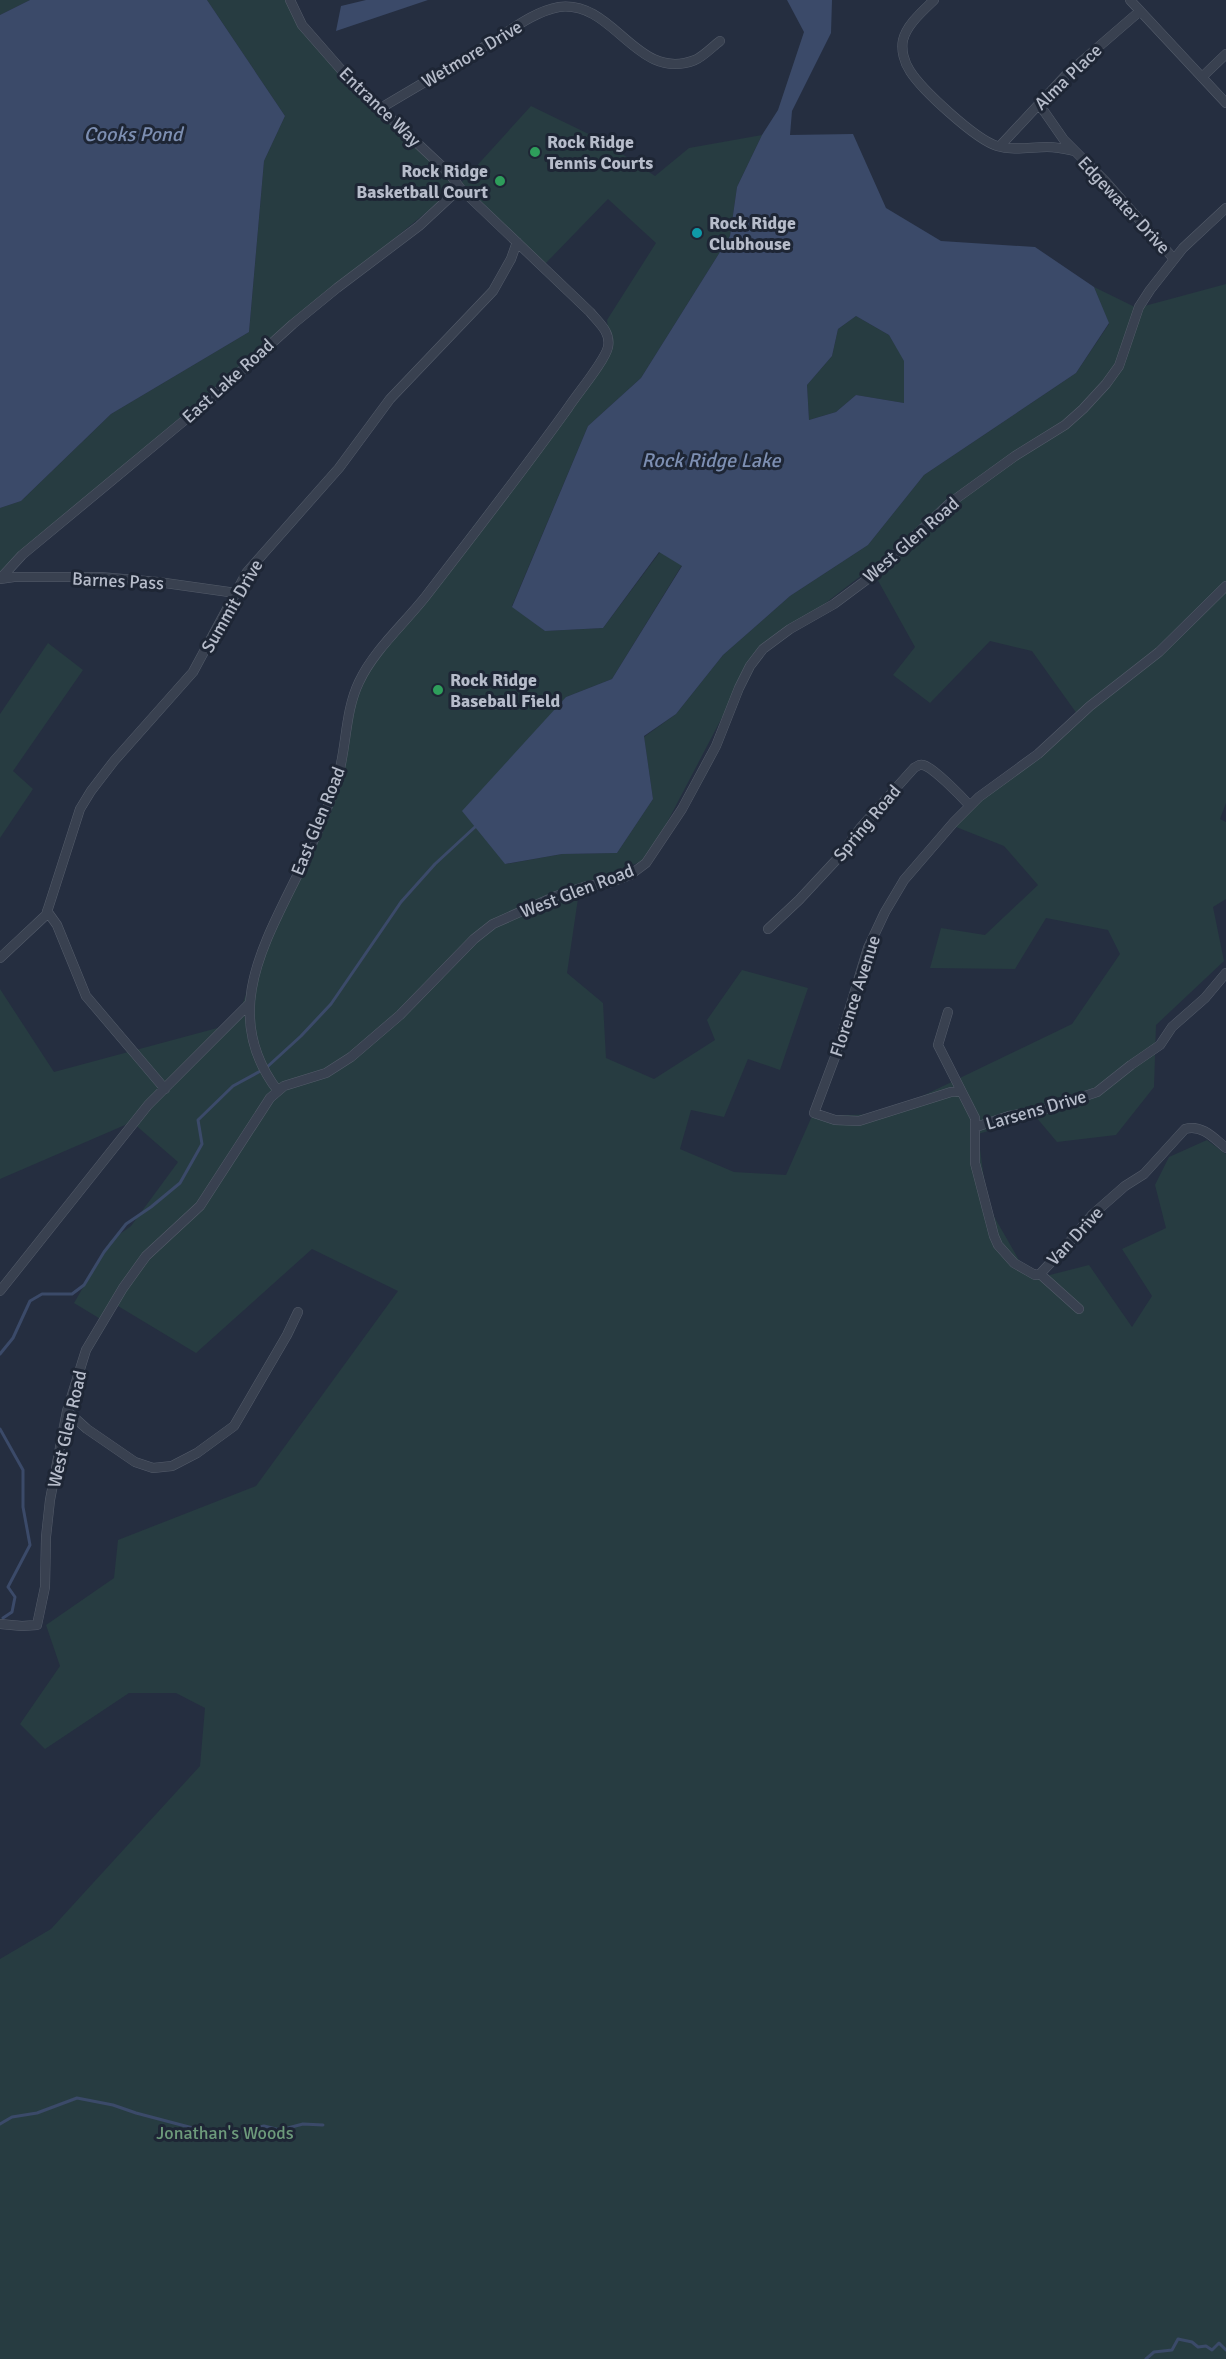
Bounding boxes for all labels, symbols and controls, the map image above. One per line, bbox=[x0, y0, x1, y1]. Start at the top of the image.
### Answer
street label: Wetmore Drive bbox=[418, 15, 526, 93]
street label: Alma Place bbox=[1030, 39, 1106, 115]
street label: Entrance Way bbox=[335, 63, 426, 152]
water label: Cooks Pond bbox=[84, 122, 185, 147]
place label: Rock Ridge Tennis Courts bbox=[547, 131, 653, 174]
marker: Rock Ridge Tennis Courts bbox=[528, 145, 542, 159]
street label: Edgewater Drive bbox=[1073, 152, 1175, 258]
place label: Rock Ridge Basketball Court bbox=[356, 160, 488, 203]
marker: Rock Ridge Basketball Court bbox=[493, 174, 507, 188]
place label: Rock Ridge Clubhouse bbox=[709, 212, 796, 255]
marker: Rock Ridge Clubhouse bbox=[690, 226, 704, 240]
street label: East Lake Road bbox=[178, 334, 278, 428]
water label: Rock Ridge Lake bbox=[641, 448, 782, 473]
street label: West Glen Road bbox=[859, 492, 963, 588]
street label: Summit Drive bbox=[197, 556, 267, 656]
street label: Barnes Pass bbox=[71, 568, 165, 594]
place label: Rock Ridge Baseball Field bbox=[450, 669, 561, 712]
marker: Rock Ridge Baseball Field bbox=[431, 683, 445, 697]
street label: East Glen Road bbox=[286, 763, 350, 879]
street label: Spring Road bbox=[829, 780, 905, 866]
street label: West Glen Road bbox=[517, 859, 637, 923]
street label: Florence Avenue bbox=[825, 932, 885, 1060]
street label: Larsens Drive bbox=[983, 1085, 1089, 1135]
street label: Van Drive bbox=[1042, 1202, 1108, 1270]
street label: West Glen Road bbox=[43, 1368, 91, 1490]
park label: Jonathan's Woods bbox=[156, 2122, 294, 2144]

